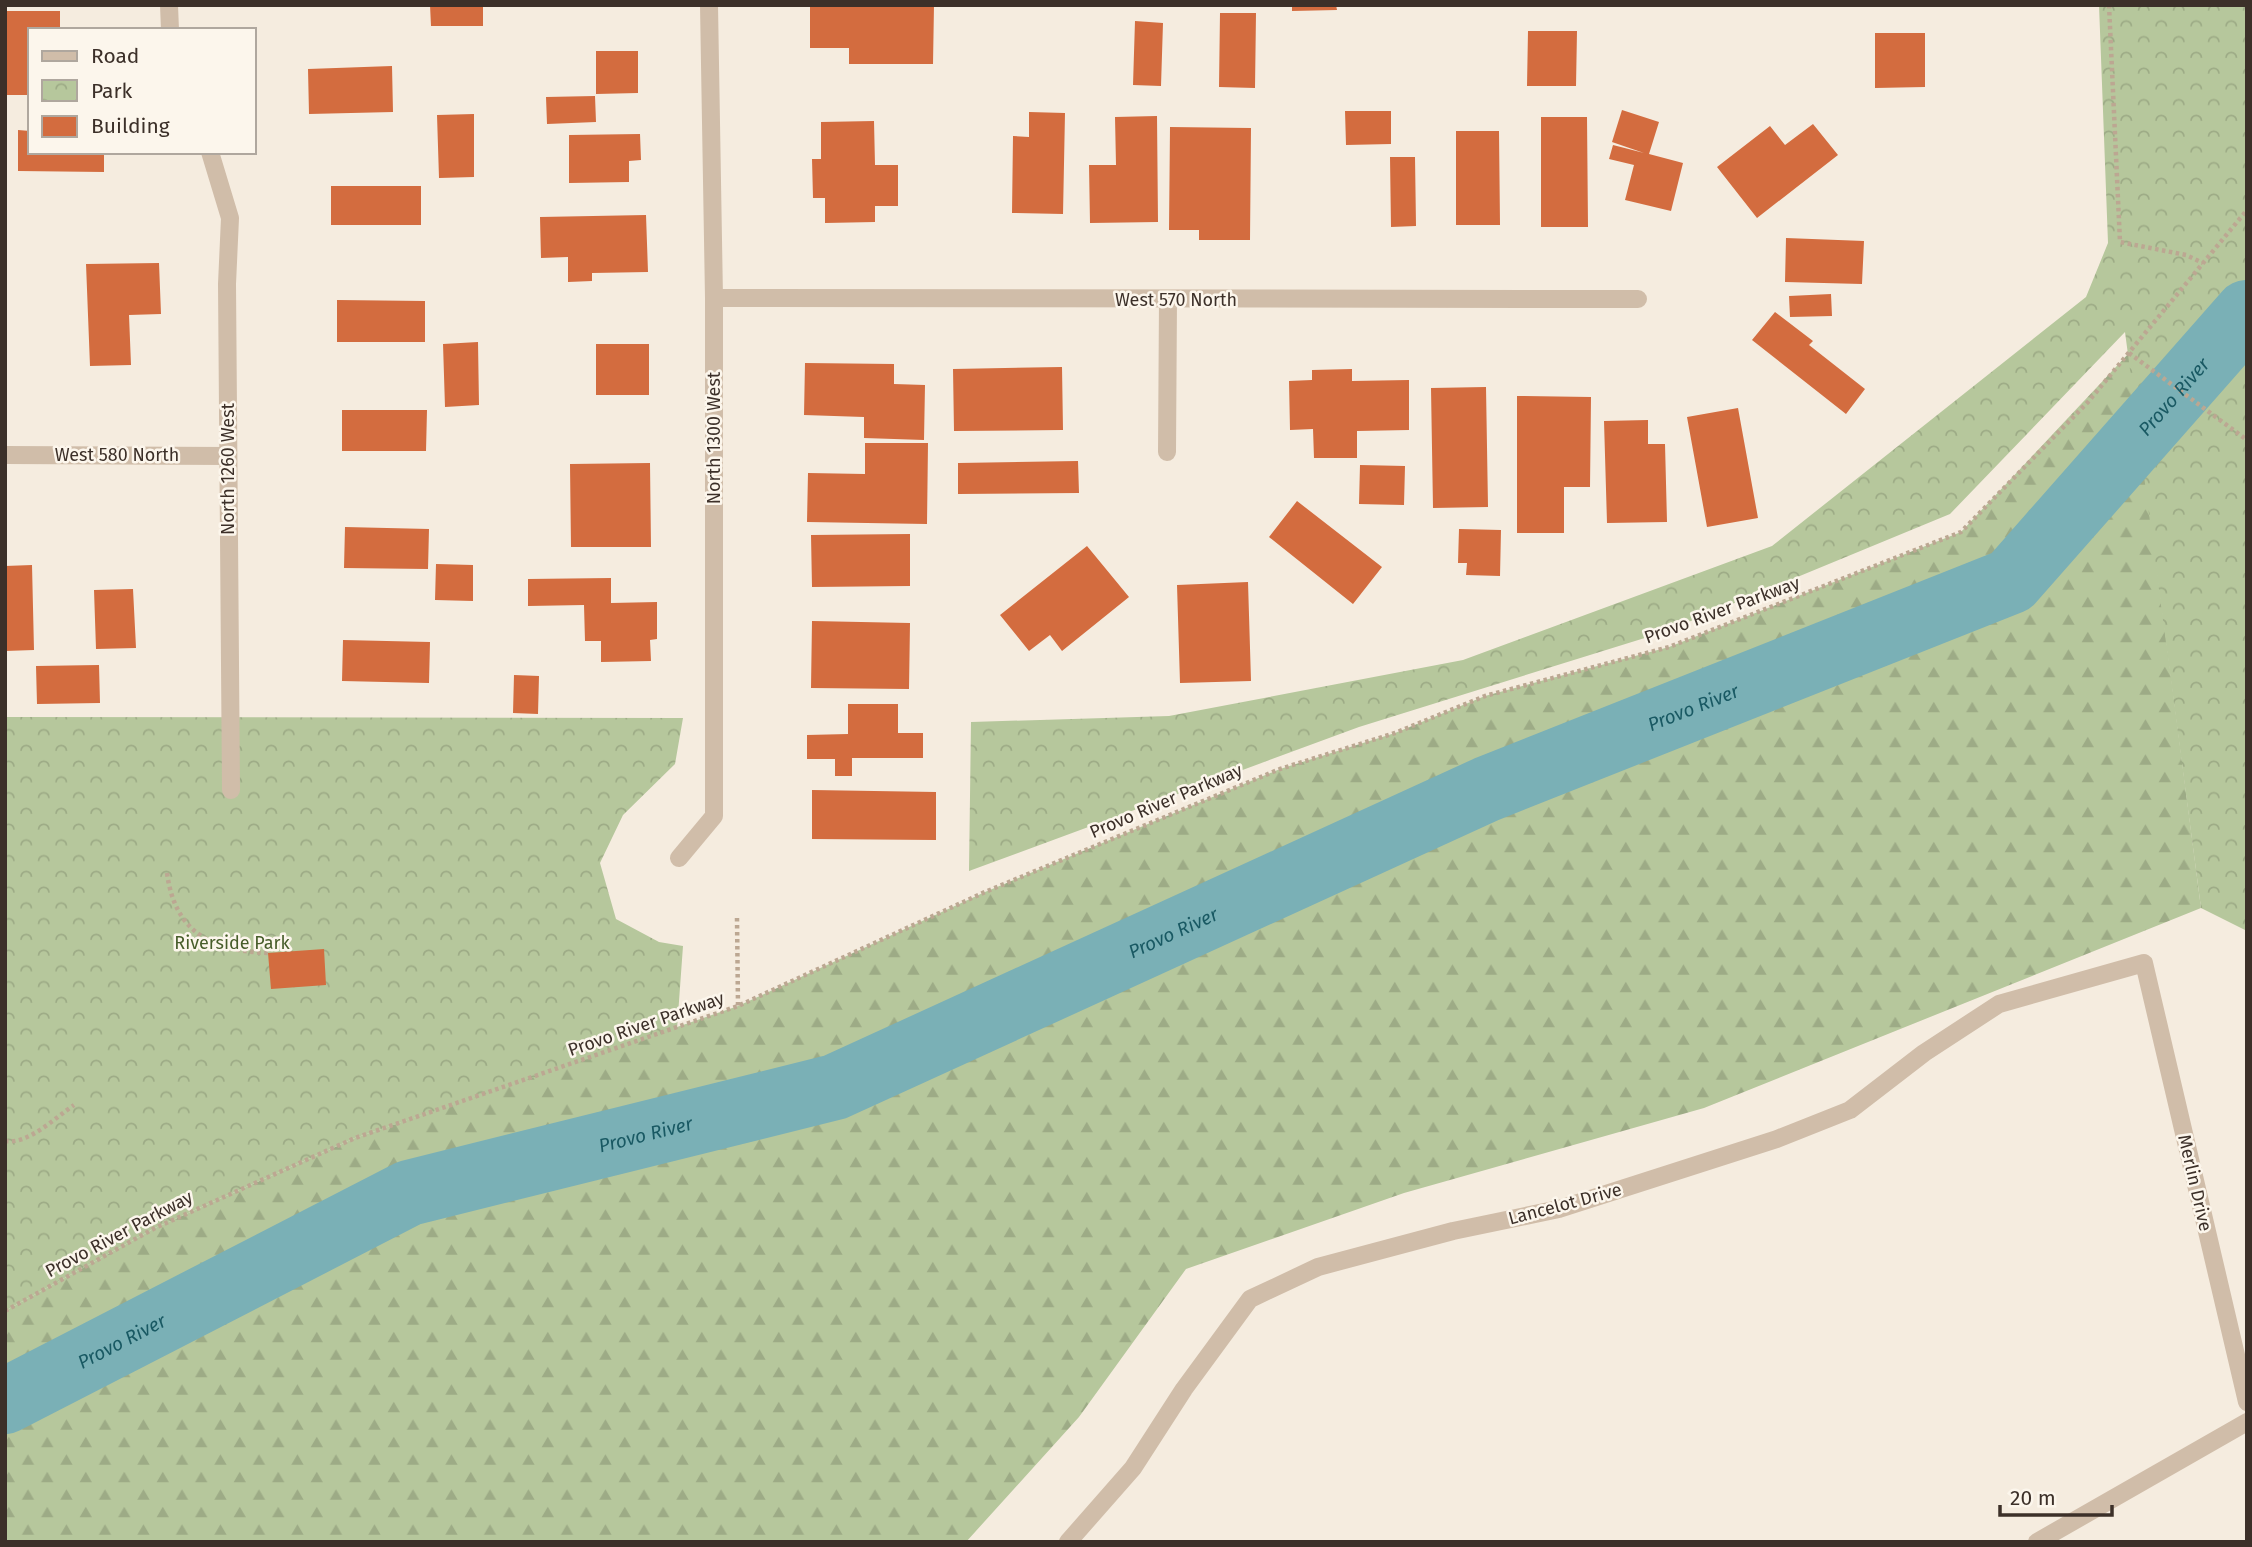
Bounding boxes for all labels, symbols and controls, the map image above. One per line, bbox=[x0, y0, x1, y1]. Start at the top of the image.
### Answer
legend bbox=[28, 28, 256, 154]
text: Road bbox=[91, 43, 139, 69]
text: Park bbox=[91, 78, 133, 104]
text: Building bbox=[91, 113, 170, 139]
street label: West 570 North bbox=[1115, 289, 1237, 311]
water label: Provo River bbox=[2134, 352, 2215, 440]
street label: North 1300 West bbox=[703, 371, 725, 504]
street label: North 1260 West bbox=[217, 402, 239, 535]
street label: West 580 North bbox=[55, 444, 179, 466]
street label: Provo River Parkway bbox=[1641, 572, 1803, 648]
water label: Provo River bbox=[1644, 679, 1743, 736]
street label: Provo River Parkway bbox=[1086, 759, 1246, 843]
water label: Provo River bbox=[1125, 902, 1222, 963]
park label: Riverside Park bbox=[174, 932, 291, 954]
street label: Provo River Parkway bbox=[565, 987, 727, 1061]
water label: Provo River bbox=[596, 1112, 696, 1157]
street label: Merlin Drive bbox=[2173, 1132, 2217, 1234]
street label: Lancelot Drive bbox=[1506, 1178, 1624, 1230]
street label: Provo River Parkway bbox=[42, 1186, 197, 1282]
water label: Provo River bbox=[74, 1309, 170, 1374]
scale bar bbox=[2000, 1474, 2112, 1518]
text: 20 m bbox=[2010, 1485, 2056, 1511]

